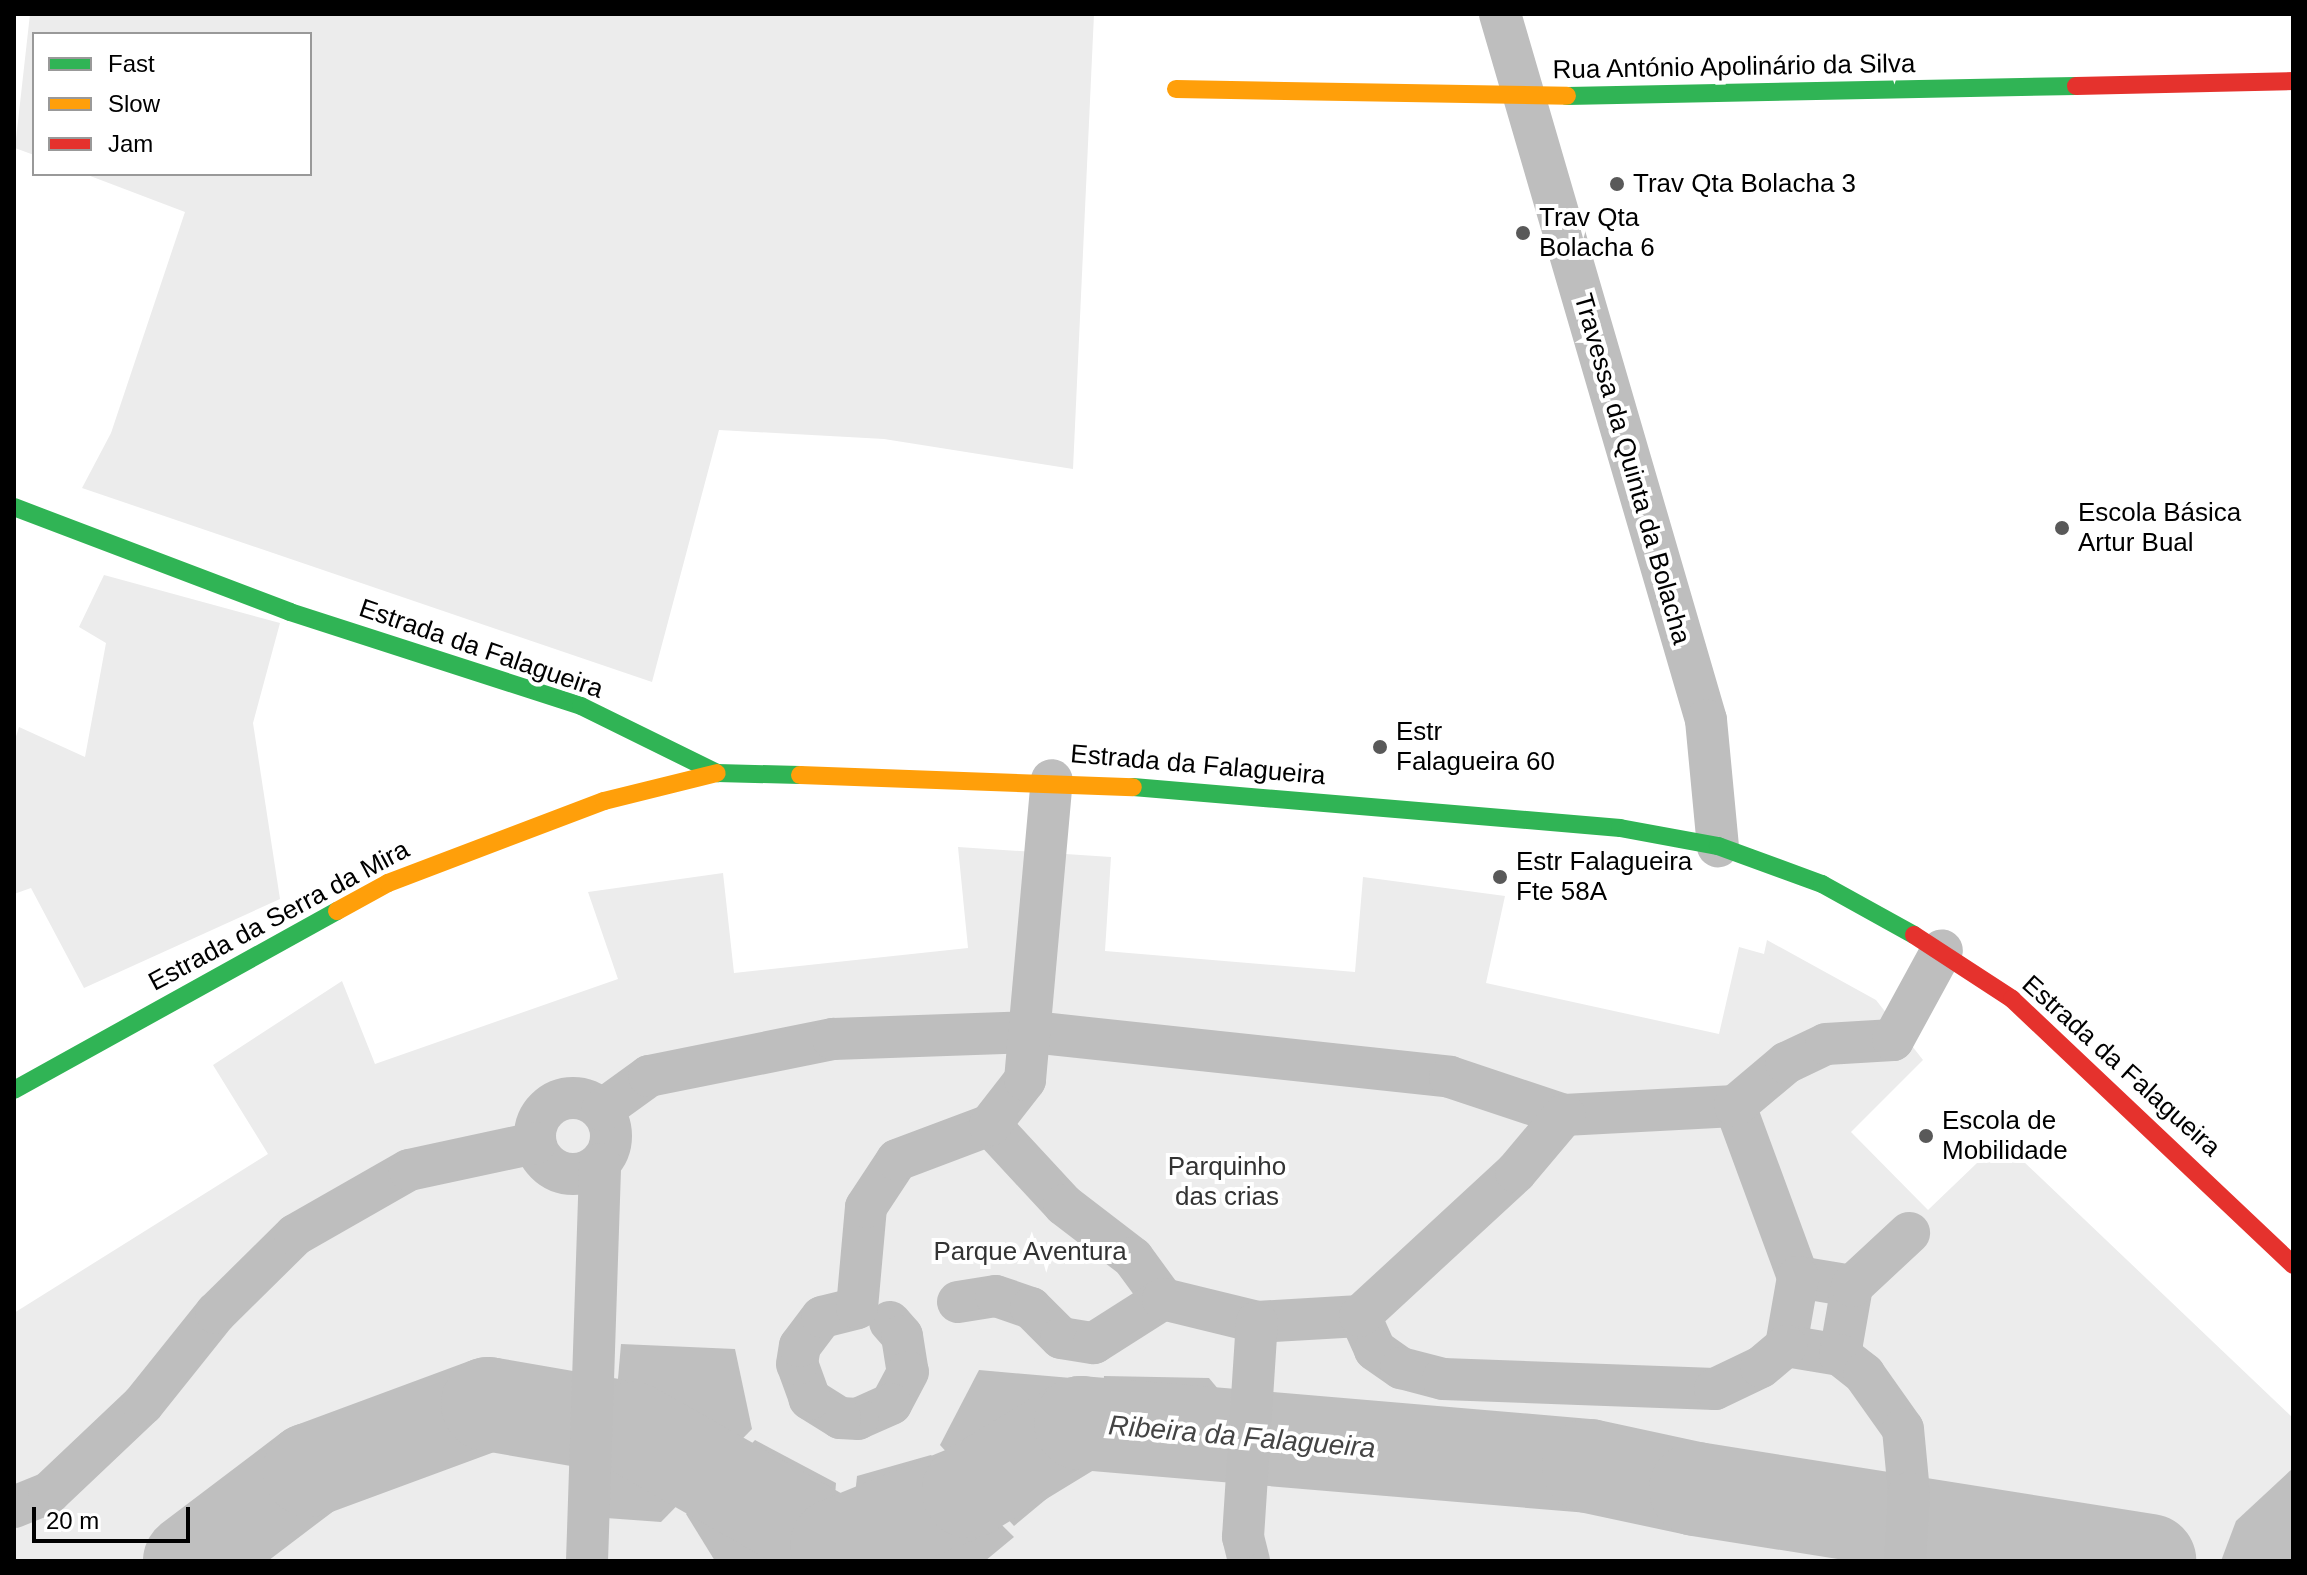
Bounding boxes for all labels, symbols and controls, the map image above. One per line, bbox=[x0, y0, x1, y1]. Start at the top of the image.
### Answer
legend bbox=[32, 32, 312, 176]
street label: Rua António Apolinário da Silva bbox=[1551, 48, 1917, 86]
text: Fast bbox=[108, 50, 155, 77]
text: Slow bbox=[108, 90, 160, 117]
text: Jam bbox=[108, 130, 153, 157]
place label: Trav Qta Bolacha 3 bbox=[1633, 168, 1856, 200]
marker: Trav Qta Bolacha 3 bbox=[1608, 175, 1626, 193]
place label: Trav Qta Bolacha 6 bbox=[1539, 202, 1655, 264]
marker: Trav Qta Bolacha 6 bbox=[1514, 224, 1532, 242]
street label: Travessa da Quinta da Bolacha bbox=[1567, 290, 1697, 648]
place label: Escola Básica Artur Bual bbox=[2078, 497, 2241, 558]
marker: Escola Básica Artur Bual bbox=[2053, 519, 2071, 537]
street label: Estrada da Falagueira bbox=[355, 593, 607, 705]
place label: Estr Falagueira 60 bbox=[1396, 716, 1555, 778]
street label: Estrada da Falagueira bbox=[1069, 738, 1327, 792]
marker: Estr Falagueira 60 bbox=[1371, 738, 1389, 756]
street label: Estrada da Serra da Mira bbox=[143, 834, 415, 998]
place label: Estr Falagueira Fte 58A bbox=[1516, 846, 1692, 908]
marker: Estr Falagueira Fte 58A bbox=[1491, 868, 1509, 886]
street label: Estrada da Falagueira bbox=[2016, 969, 2226, 1163]
place label: Escola de Mobilidade bbox=[1942, 1105, 2068, 1166]
marker: Escola de Mobilidade bbox=[1917, 1127, 1935, 1145]
park label: Parquinho das crias bbox=[1168, 1151, 1286, 1212]
park label: Parque Aventura bbox=[933, 1236, 1127, 1268]
water label: Ribeira da Falagueira bbox=[1107, 1409, 1377, 1465]
scale bar bbox=[36, 1491, 194, 1541]
text: 20 m bbox=[46, 1507, 99, 1534]

